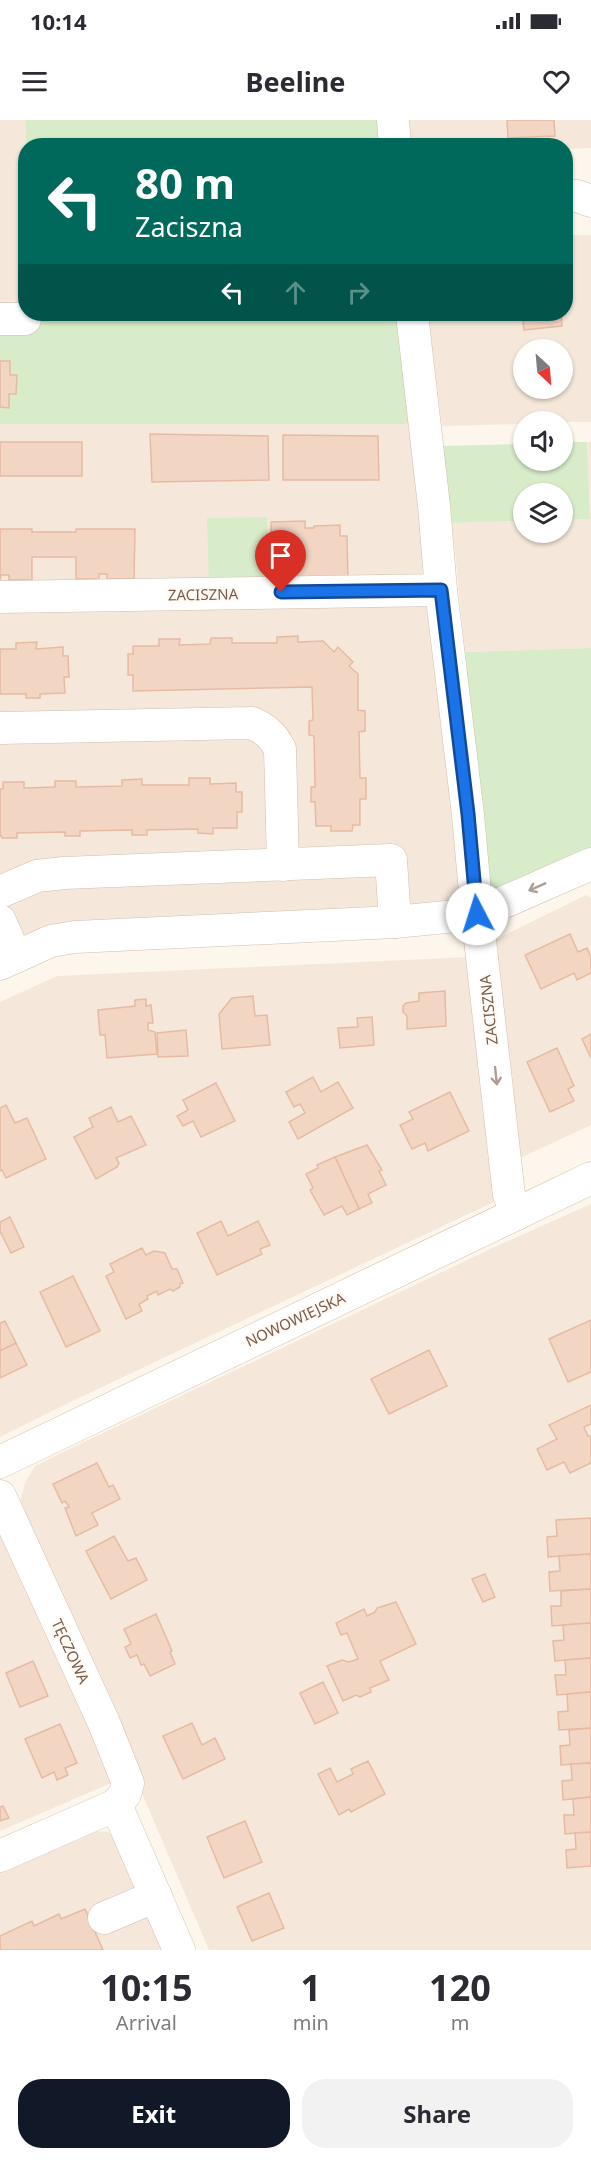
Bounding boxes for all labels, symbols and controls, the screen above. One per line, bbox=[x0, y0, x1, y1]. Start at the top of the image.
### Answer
text: 10:14 bbox=[30, 6, 87, 36]
text: Beeline bbox=[246, 63, 345, 100]
icon: menu bbox=[18, 65, 51, 98]
icon: heart bbox=[540, 65, 573, 98]
text: 80 m bbox=[135, 154, 235, 211]
icon: left bbox=[36, 162, 114, 240]
text: Zaciszna bbox=[135, 208, 243, 245]
icon: left bbox=[216, 276, 249, 309]
icon: ahead bbox=[279, 276, 312, 309]
icon: right bbox=[342, 276, 375, 309]
north arrow bbox=[513, 339, 573, 399]
map controls bbox=[513, 339, 573, 543]
button: sound bbox=[513, 411, 573, 471]
button: layers bbox=[513, 483, 573, 543]
pin bbox=[255, 530, 306, 592]
icon: arrive bbox=[264, 539, 297, 572]
street label: ZACISZNA bbox=[168, 583, 239, 605]
position arrow bbox=[445, 882, 509, 946]
one-way arrow bbox=[529, 882, 547, 893]
street label: ZACISZNA bbox=[474, 974, 502, 1046]
one-way arrow bbox=[491, 1066, 502, 1086]
street label: NOWOWIEJSKA bbox=[242, 1287, 348, 1351]
street label: TĘCZOWA bbox=[47, 1615, 95, 1687]
text: 10:15 bbox=[100, 1963, 193, 2012]
text: 1 bbox=[301, 1963, 321, 2012]
text: 120 bbox=[429, 1963, 491, 2012]
text: Arrival bbox=[116, 2009, 177, 2036]
text: min bbox=[293, 2009, 329, 2036]
text: m bbox=[451, 2009, 469, 2036]
button: Exit bbox=[18, 2079, 290, 2148]
button: Share bbox=[302, 2079, 573, 2148]

